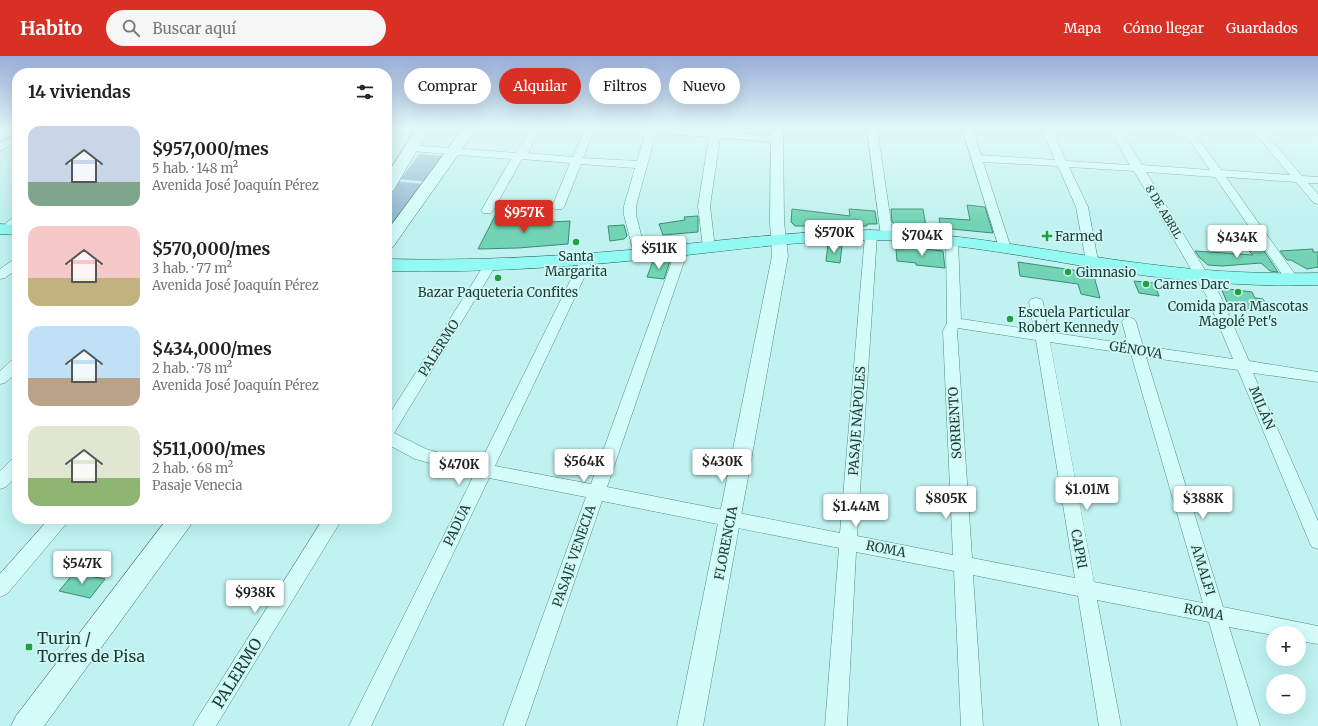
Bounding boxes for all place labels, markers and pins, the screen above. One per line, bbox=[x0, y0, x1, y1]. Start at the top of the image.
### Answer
pin: $957K bbox=[496, 200, 552, 234]
pin: $570K bbox=[806, 220, 862, 254]
pin: $704K bbox=[894, 223, 950, 257]
pin: $434K bbox=[1209, 225, 1265, 259]
place label: Farmed bbox=[1055, 228, 1103, 245]
marker: Farmed bbox=[1042, 231, 1052, 241]
pin: $511K bbox=[631, 236, 687, 270]
marker: Santa Margarita bbox=[571, 237, 581, 247]
place label: Santa Margarita bbox=[545, 248, 607, 280]
place label: Gimnasio bbox=[1076, 264, 1136, 281]
marker: Gimnasio bbox=[1063, 267, 1073, 277]
marker: Bazar Paqueteria Confites bbox=[493, 273, 503, 283]
place label: Carnes Darc bbox=[1154, 276, 1230, 293]
marker: Carnes Darc bbox=[1141, 279, 1151, 289]
place label: Bazar Paqueteria Confites bbox=[418, 284, 578, 301]
marker: Comida para Mascotas Magolé Pet's bbox=[1233, 287, 1243, 297]
place label: Comida para Mascotas Magolé Pet's bbox=[1168, 298, 1308, 330]
place label: Escuela Particular Robert Kennedy bbox=[1018, 304, 1130, 336]
marker: Escuela Particular Robert Kennedy bbox=[1005, 314, 1015, 324]
pin: $564K bbox=[556, 449, 612, 483]
pin: $430K bbox=[694, 449, 750, 483]
pin: $470K bbox=[431, 452, 487, 486]
pin: $1.01M bbox=[1054, 477, 1120, 511]
pin: $805K bbox=[918, 486, 974, 520]
pin: $388K bbox=[1175, 486, 1231, 520]
pin: $1.44M bbox=[823, 494, 889, 528]
pin: $547K bbox=[54, 551, 110, 585]
pin: $938K bbox=[227, 580, 283, 614]
place label: Turin / Torres de Pisa bbox=[37, 628, 146, 666]
marker: Turin / Torres de Pisa bbox=[24, 642, 34, 652]

